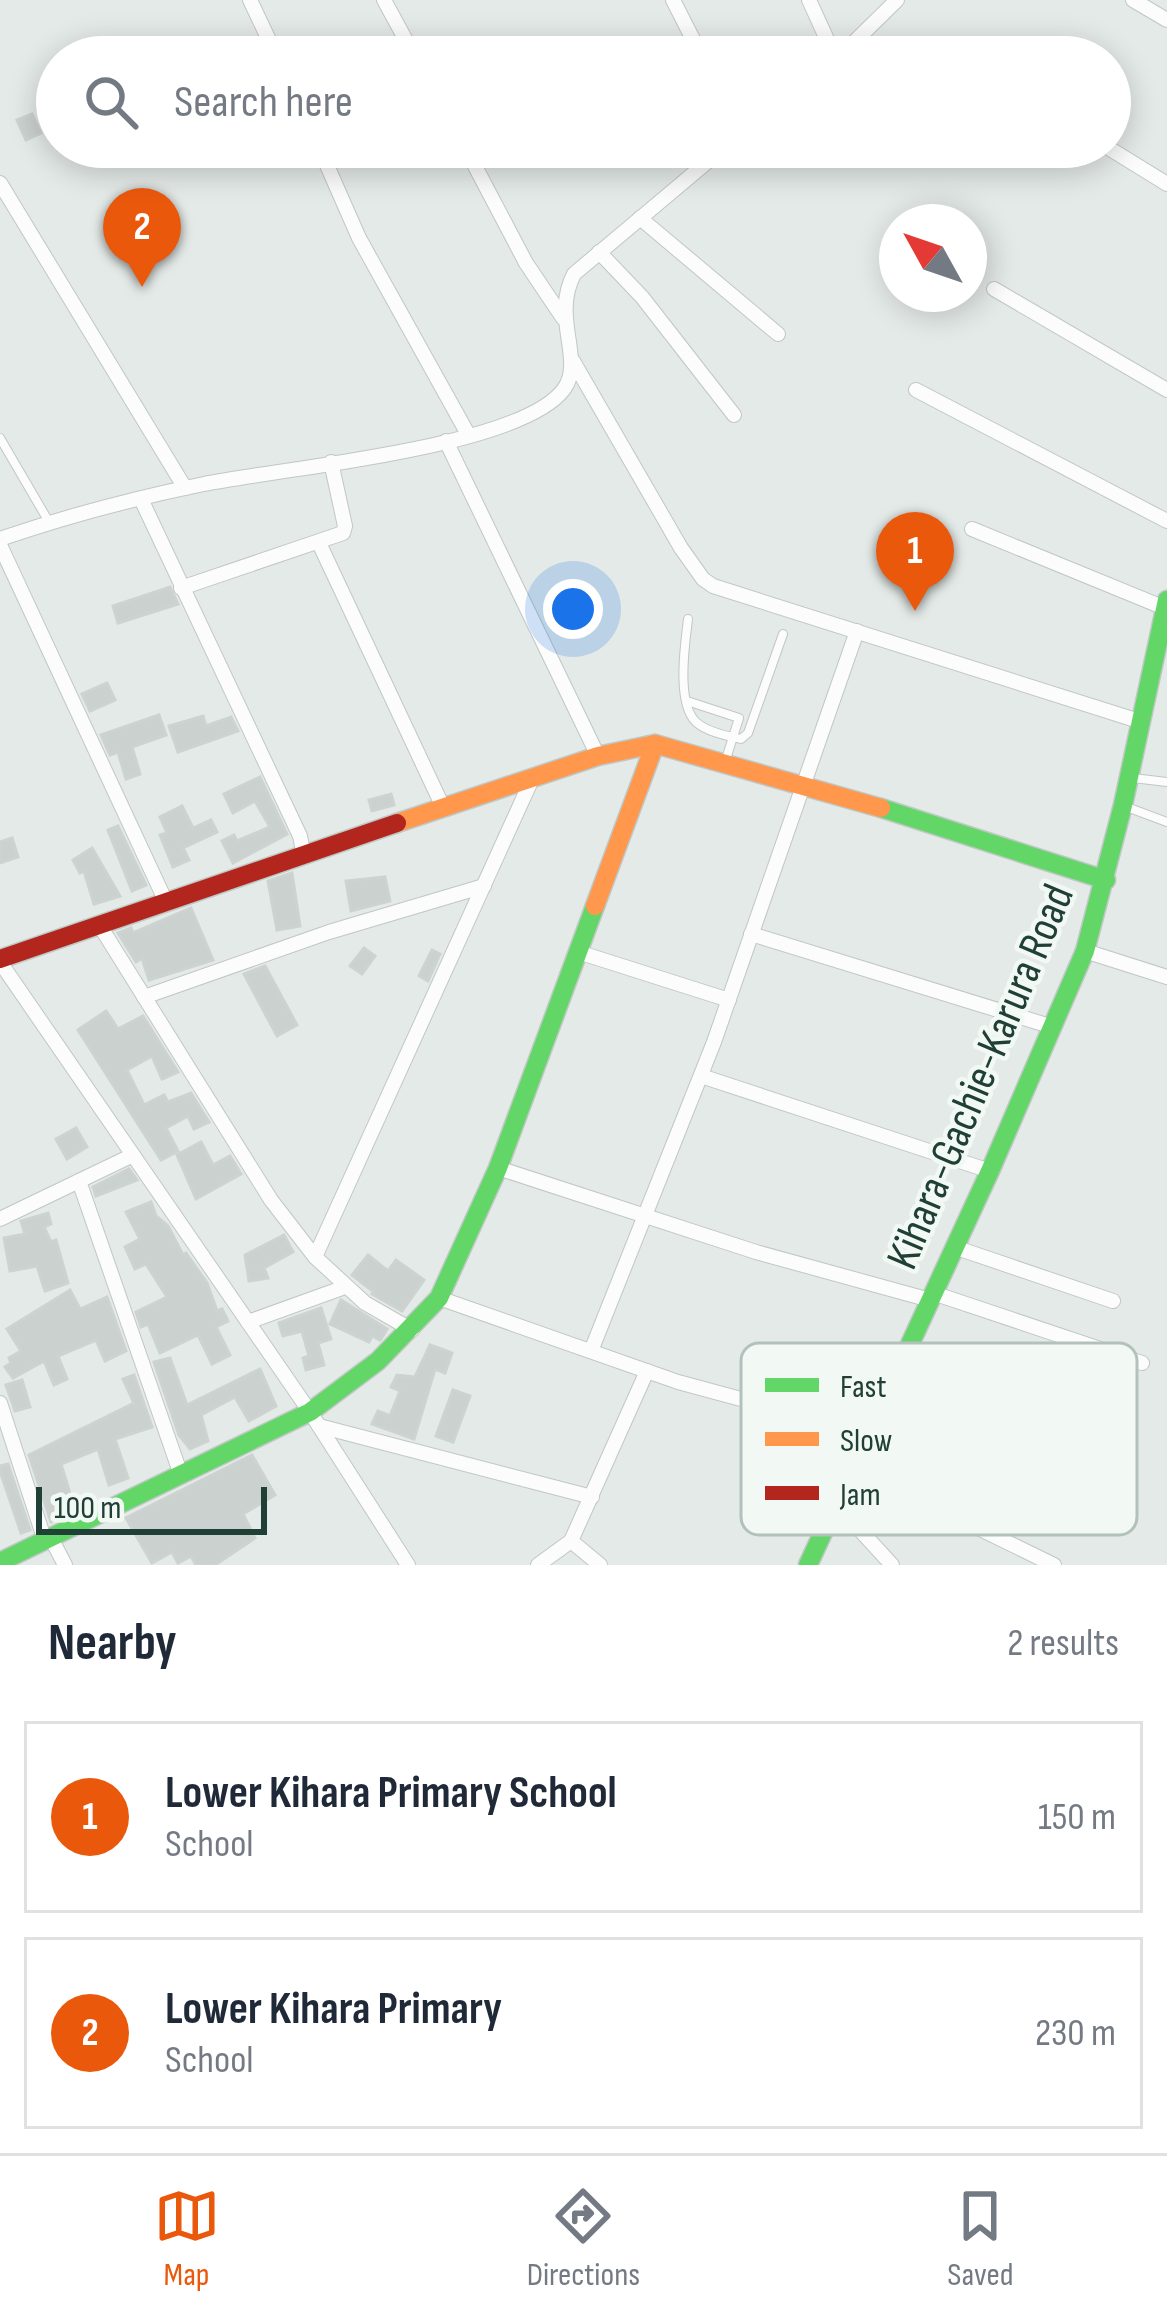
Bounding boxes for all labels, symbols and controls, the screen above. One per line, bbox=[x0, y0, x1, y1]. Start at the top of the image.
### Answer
search box bbox=[36, 36, 1131, 168]
icon: search bbox=[78, 69, 144, 135]
text: Search here bbox=[174, 75, 353, 130]
pin: 2 bbox=[103, 188, 181, 287]
north arrow bbox=[879, 204, 987, 312]
pin: 1 bbox=[876, 512, 954, 611]
your location bbox=[543, 579, 603, 639]
street label: Kihara-Gachie-Karura Road bbox=[875, 877, 1087, 1277]
legend bbox=[741, 1343, 1137, 1535]
text: Fast bbox=[840, 1367, 887, 1407]
text: Slow bbox=[840, 1421, 892, 1461]
text: Jam bbox=[839, 1475, 881, 1515]
scale bar bbox=[36, 1481, 267, 1534]
text: 100 m bbox=[54, 1488, 121, 1528]
text: Nearby bbox=[48, 1613, 177, 1674]
text: 2 results bbox=[1007, 1620, 1119, 1667]
text: Lower Kihara Primary School bbox=[165, 1766, 617, 1821]
text: 1 bbox=[82, 1794, 98, 1841]
text: 150 m bbox=[1038, 1794, 1116, 1841]
text: School bbox=[165, 1821, 254, 1868]
text: Lower Kihara Primary bbox=[165, 1982, 502, 2037]
text: 2 bbox=[81, 2010, 99, 2057]
text: 230 m bbox=[1035, 2010, 1116, 2057]
text: School bbox=[165, 2037, 254, 2084]
tab: Map bbox=[154, 2183, 220, 2295]
tab: Directions bbox=[527, 2183, 640, 2295]
tab: Saved bbox=[947, 2183, 1013, 2295]

